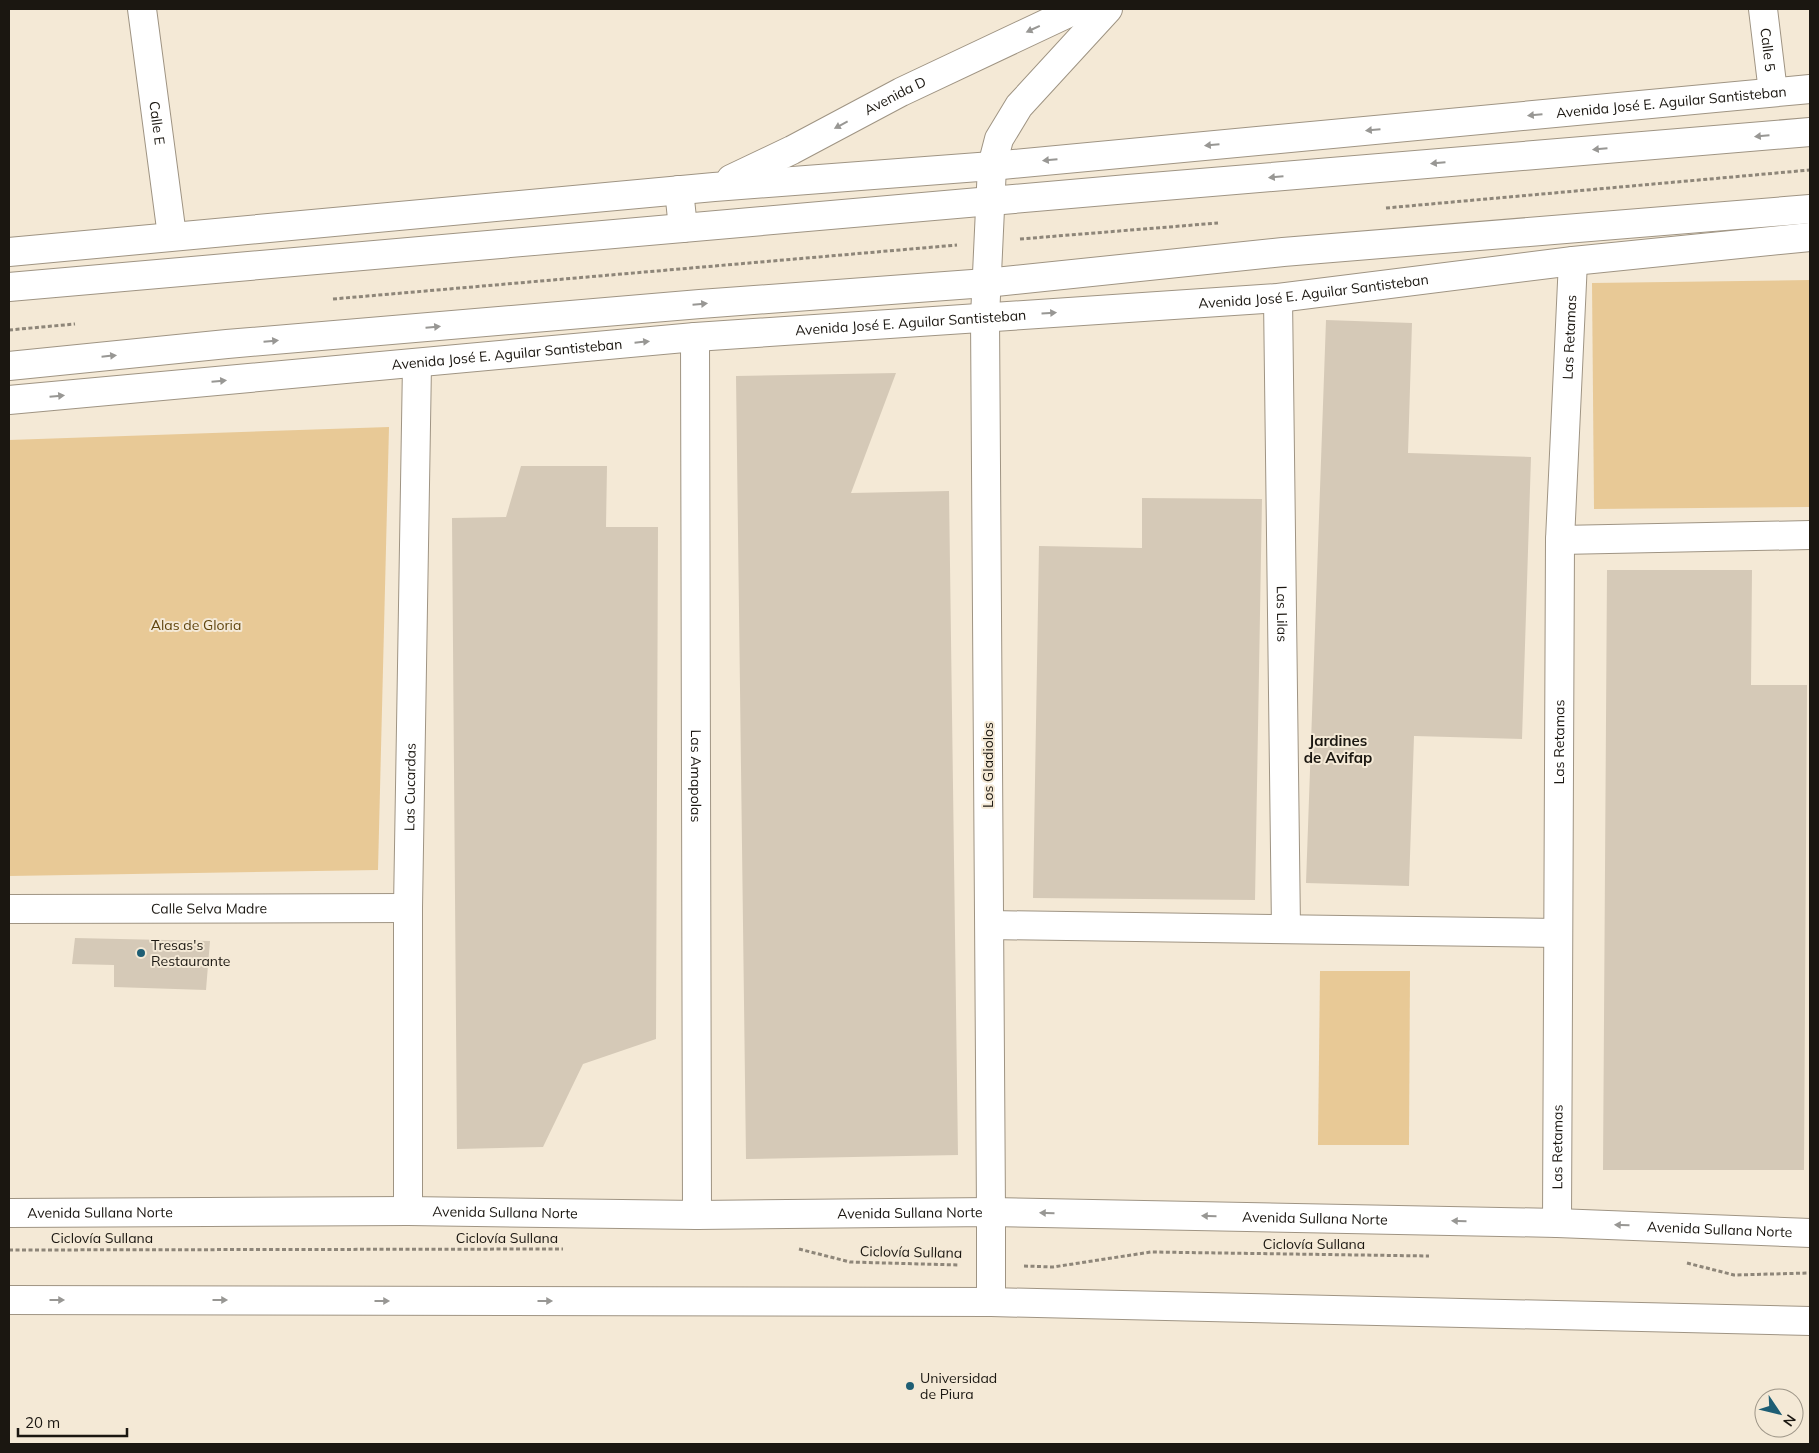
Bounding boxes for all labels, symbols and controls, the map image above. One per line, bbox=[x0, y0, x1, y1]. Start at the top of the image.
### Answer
one-way arrow bbox=[1026, 26, 1040, 34]
street label: Calle 5 bbox=[1756, 27, 1779, 73]
street label: Avenida D bbox=[861, 72, 929, 119]
street label: Avenida José E. Aguilar Santisteban bbox=[1555, 82, 1787, 122]
street label: Calle E bbox=[145, 100, 169, 146]
one-way arrow bbox=[1527, 111, 1543, 119]
one-way arrow bbox=[834, 120, 847, 129]
one-way arrow bbox=[1365, 126, 1381, 134]
one-way arrow bbox=[1753, 132, 1769, 140]
one-way arrow bbox=[1203, 141, 1219, 149]
one-way arrow bbox=[1591, 146, 1607, 154]
one-way arrow bbox=[1042, 157, 1058, 165]
one-way arrow bbox=[1430, 159, 1446, 167]
one-way arrow bbox=[1268, 173, 1284, 181]
street label: Avenida José E. Aguilar Santisteban bbox=[1198, 270, 1430, 312]
street label: Las Retamas bbox=[1558, 294, 1580, 380]
one-way arrow bbox=[692, 300, 708, 308]
street label: Avenida José E. Aguilar Santisteban bbox=[794, 306, 1027, 339]
one-way arrow bbox=[1041, 309, 1057, 317]
one-way arrow bbox=[425, 323, 441, 331]
street label: Avenida José E. Aguilar Santisteban bbox=[391, 335, 623, 374]
one-way arrow bbox=[264, 336, 280, 344]
one-way arrow bbox=[635, 338, 651, 346]
one-way arrow bbox=[102, 352, 118, 360]
one-way arrow bbox=[211, 377, 227, 385]
one-way arrow bbox=[50, 391, 66, 399]
street label: Las Lilas bbox=[1273, 586, 1291, 642]
park label: Alas de Gloria bbox=[151, 616, 241, 634]
street label: Las Retamas bbox=[1550, 700, 1568, 784]
street label: Los Gladiolos bbox=[979, 722, 997, 808]
street label: Las Amapolas bbox=[687, 730, 705, 822]
district label: Jardines de Avifap bbox=[1304, 731, 1372, 767]
street label: Las Cucardas bbox=[400, 743, 420, 831]
street label: Calle Selva Madre bbox=[151, 899, 267, 918]
place label: Tresas's Restaurante bbox=[151, 936, 230, 970]
marker: Tresas's Restaurante bbox=[135, 947, 147, 959]
street label: Las Retamas bbox=[1548, 1105, 1567, 1189]
street label: Avenida Sullana Norte bbox=[432, 1202, 578, 1222]
street label: Avenida Sullana Norte bbox=[27, 1203, 173, 1222]
street label: Avenida Sullana Norte bbox=[837, 1203, 983, 1223]
street label: Avenida Sullana Norte bbox=[1242, 1208, 1388, 1229]
one-way arrow bbox=[1039, 1209, 1055, 1217]
one-way arrow bbox=[1201, 1212, 1217, 1220]
one-way arrow bbox=[1451, 1217, 1467, 1225]
street label: Avenida Sullana Norte bbox=[1647, 1218, 1793, 1241]
one-way arrow bbox=[1613, 1221, 1629, 1229]
street label: Ciclovía Sullana bbox=[51, 1229, 153, 1247]
street label: Ciclovía Sullana bbox=[456, 1229, 558, 1247]
street label: Ciclovía Sullana bbox=[1263, 1235, 1365, 1253]
street label: Ciclovía Sullana bbox=[860, 1242, 962, 1262]
one-way arrow bbox=[50, 1296, 66, 1304]
one-way arrow bbox=[212, 1296, 228, 1304]
one-way arrow bbox=[375, 1297, 391, 1305]
one-way arrow bbox=[537, 1297, 553, 1305]
place label: Universidad de Piura bbox=[920, 1369, 997, 1403]
marker: Universidad de Piura bbox=[904, 1380, 916, 1392]
north arrow bbox=[1754, 1388, 1804, 1438]
scale bar bbox=[18, 1406, 126, 1438]
text: N bbox=[1779, 1411, 1800, 1430]
text: 20 m bbox=[25, 1413, 60, 1432]

